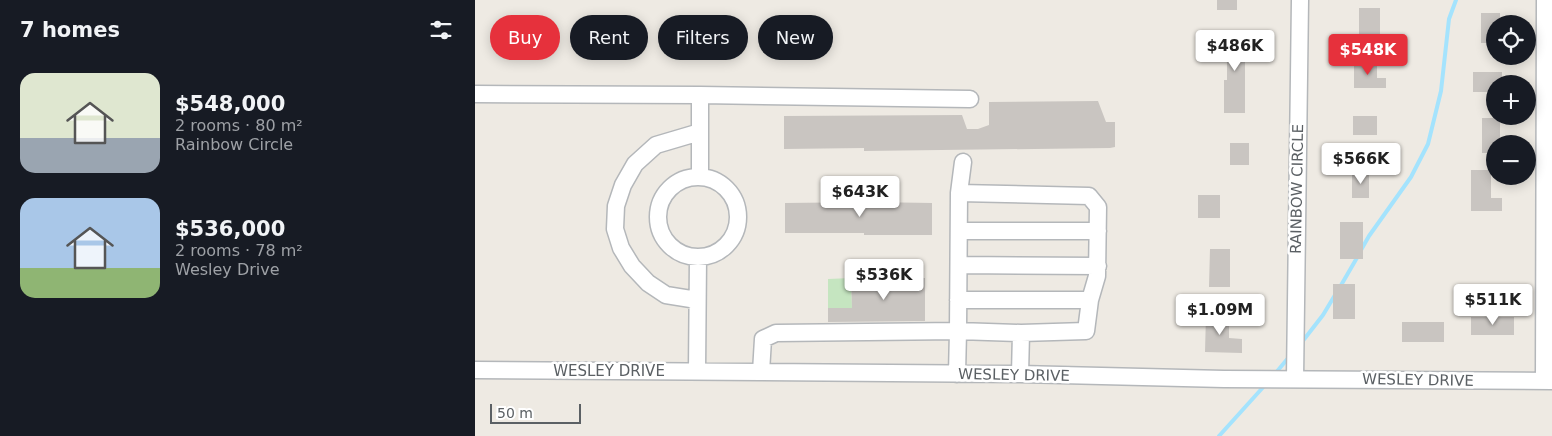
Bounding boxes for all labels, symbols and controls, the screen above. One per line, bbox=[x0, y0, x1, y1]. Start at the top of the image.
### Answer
chip: Buy bbox=[490, 15, 560, 60]
chip: Rent bbox=[570, 15, 648, 60]
chip: Filters bbox=[658, 15, 748, 60]
chip: New bbox=[758, 15, 833, 60]
map controls bbox=[1486, 15, 1536, 185]
button: locate bbox=[1486, 15, 1536, 65]
icon: filters bbox=[427, 16, 455, 44]
text: 7 homes bbox=[20, 18, 120, 42]
pin: $486K bbox=[1200, 30, 1270, 72]
pin: $548K bbox=[1333, 34, 1403, 76]
text: $486K bbox=[1207, 36, 1263, 55]
text: $548K bbox=[1340, 40, 1396, 59]
button: + bbox=[1486, 75, 1536, 125]
text: $548,000 bbox=[175, 92, 285, 116]
icon: home bbox=[60, 93, 120, 153]
text: 2 rooms · 80 m² bbox=[175, 116, 303, 135]
street label: RAINBOW CIRCLE bbox=[1287, 124, 1307, 254]
text: Rainbow Circle bbox=[175, 135, 293, 154]
button: − bbox=[1486, 135, 1536, 185]
pin: $566K bbox=[1326, 142, 1396, 185]
text: $566K bbox=[1333, 149, 1389, 168]
pin: $643K bbox=[825, 176, 895, 218]
text: $643K bbox=[832, 182, 888, 201]
text: $536,000 bbox=[175, 217, 285, 241]
icon: home bbox=[60, 218, 120, 278]
text: 2 rooms · 78 m² bbox=[175, 241, 303, 260]
pin: $536K bbox=[849, 258, 919, 301]
text: Wesley Drive bbox=[175, 260, 280, 279]
text: $536K bbox=[856, 265, 912, 284]
pin: $511K bbox=[1458, 284, 1528, 326]
text: $511K bbox=[1465, 290, 1521, 309]
pin: $1.09M bbox=[1179, 294, 1261, 336]
text: $1.09M bbox=[1187, 300, 1253, 319]
street label: WESLEY DRIVE bbox=[553, 362, 665, 380]
street label: WESLEY DRIVE bbox=[958, 365, 1070, 385]
street label: WESLEY DRIVE bbox=[1362, 370, 1474, 390]
scale bar bbox=[490, 401, 581, 424]
text: 50 m bbox=[497, 405, 533, 421]

